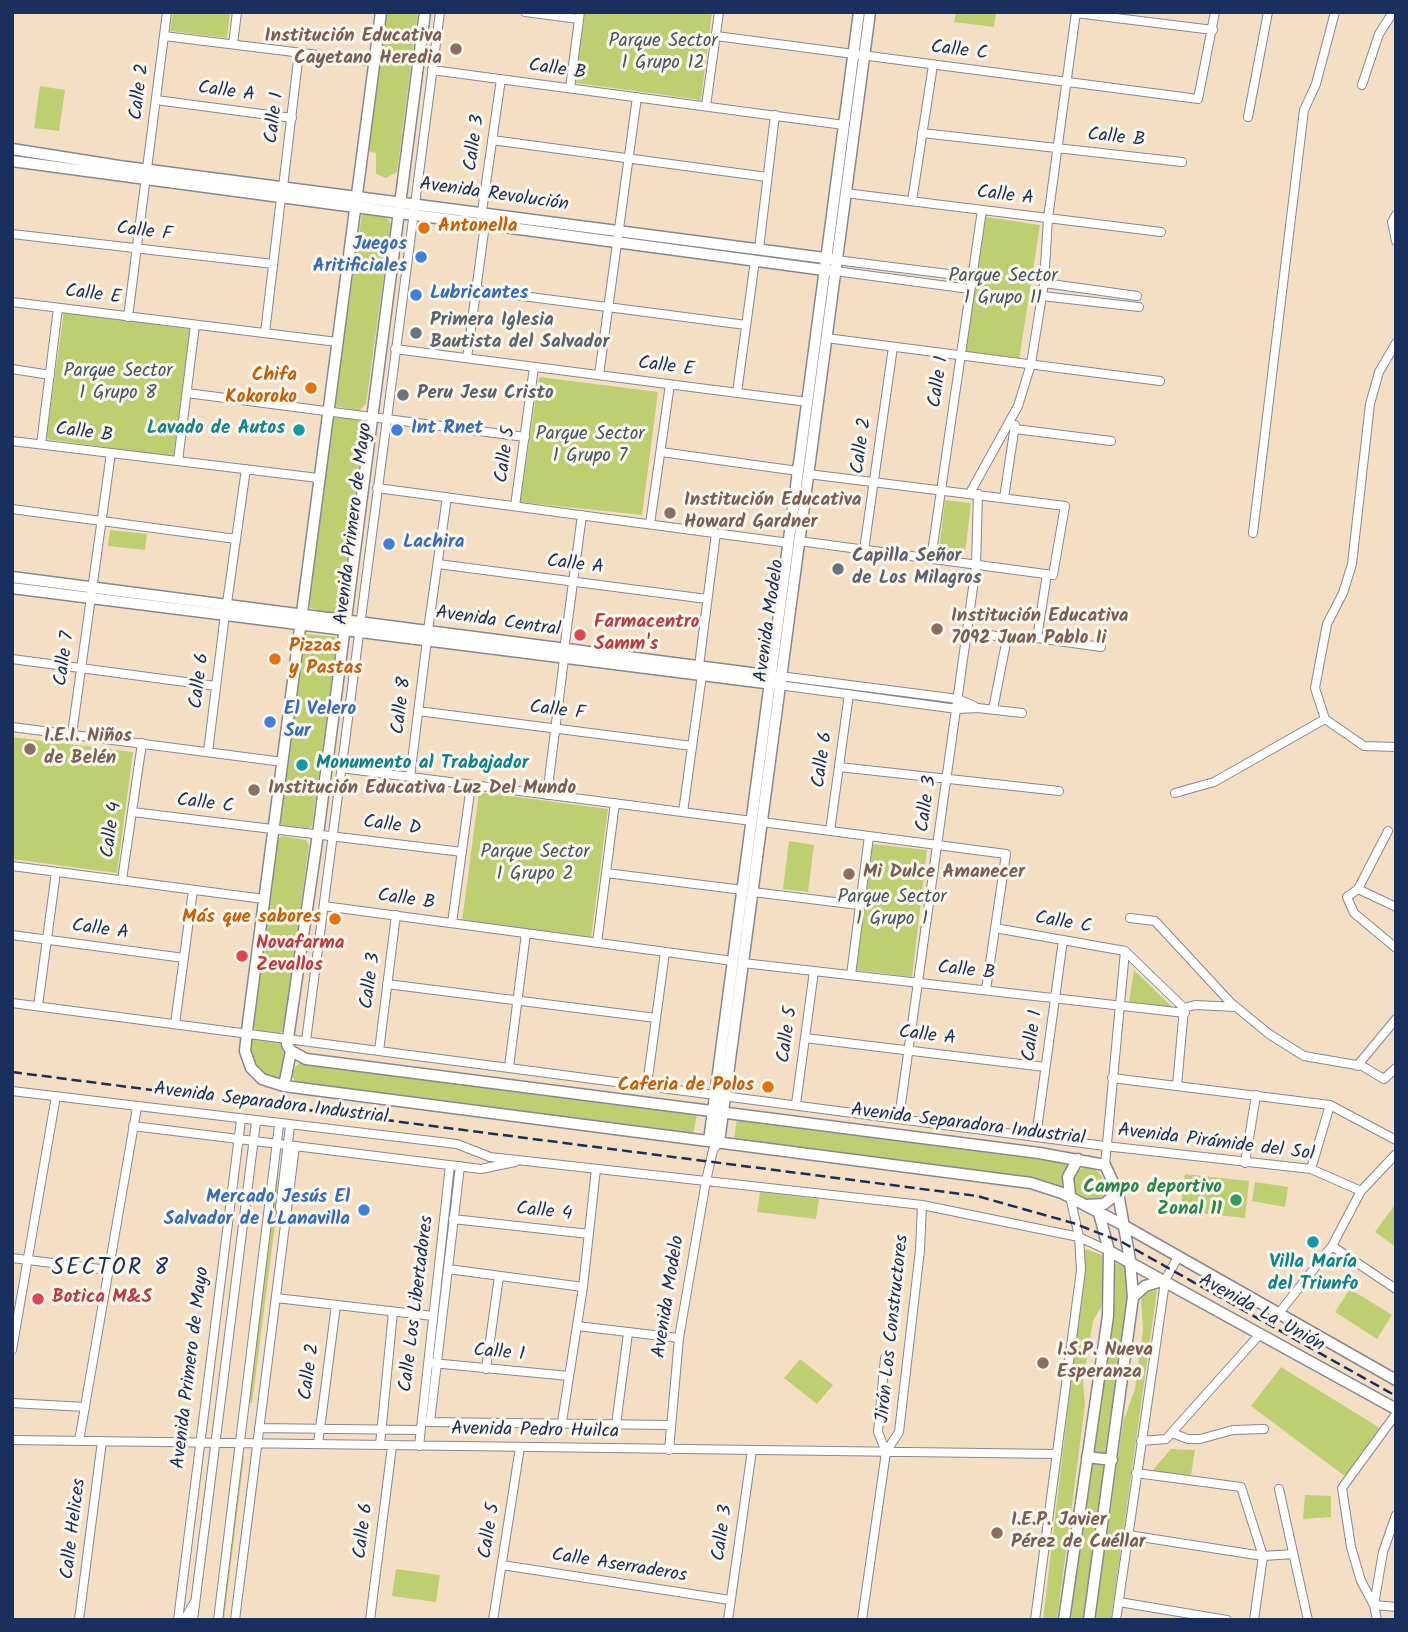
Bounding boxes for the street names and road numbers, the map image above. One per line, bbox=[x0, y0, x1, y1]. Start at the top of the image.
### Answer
street label: Calle C bbox=[929, 37, 989, 67]
street label: Calle B bbox=[527, 56, 587, 86]
street label: Calle 2 bbox=[126, 62, 156, 122]
street label: Calle A bbox=[196, 78, 256, 108]
street label: Calle 1 bbox=[262, 91, 290, 145]
street label: Calle 3 bbox=[461, 113, 491, 173]
street label: Calle B bbox=[1086, 125, 1146, 153]
street label: Avenida Revolución bbox=[418, 174, 570, 218]
street label: Calle A bbox=[975, 182, 1035, 212]
street label: Calle F bbox=[115, 218, 173, 248]
street label: Calle E bbox=[63, 281, 123, 311]
street label: Calle E bbox=[636, 353, 696, 383]
street label: Calle 1 bbox=[925, 355, 955, 409]
street label: Calle 2 bbox=[848, 416, 878, 476]
street label: Calle B bbox=[54, 419, 114, 449]
street label: Avenida Primero de Mayo bbox=[331, 422, 379, 626]
street label: Calle 5 bbox=[492, 426, 522, 484]
street label: Calle A bbox=[545, 551, 605, 581]
street label: Avenida Modelo bbox=[751, 558, 791, 684]
street label: Avenida Central bbox=[434, 603, 562, 643]
street label: Calle 7 bbox=[51, 630, 81, 688]
street label: Calle 6 bbox=[186, 652, 216, 710]
street label: Calle 8 bbox=[388, 676, 418, 736]
street label: Calle F bbox=[528, 697, 586, 727]
street label: Calle 6 bbox=[809, 731, 839, 789]
street label: Calle 3 bbox=[913, 774, 943, 834]
street label: Calle C bbox=[175, 790, 235, 820]
street label: Calle 4 bbox=[98, 801, 128, 859]
street label: Calle D bbox=[362, 812, 422, 842]
street label: Calle B bbox=[376, 886, 436, 916]
street label: Calle C bbox=[1033, 908, 1093, 940]
street label: Calle A bbox=[70, 916, 130, 946]
street label: Calle 3 bbox=[357, 951, 387, 1011]
street label: Calle B bbox=[936, 958, 996, 986]
street label: Calle 5 bbox=[774, 1006, 804, 1064]
street label: Calle 1 bbox=[1019, 1009, 1049, 1063]
street label: Calle A bbox=[897, 1022, 957, 1052]
street label: Avenida Separadora Industrial bbox=[153, 1079, 389, 1131]
street label: Avenida Separadora Industrial bbox=[850, 1100, 1086, 1152]
street label: Avenida Pirámide del Sol bbox=[1116, 1121, 1316, 1167]
street label: Calle 4 bbox=[515, 1199, 573, 1227]
street label: Calle Los Libertadores bbox=[396, 1215, 440, 1393]
street label: Avenida Modelo bbox=[649, 1234, 691, 1360]
street label: Jirón Los Constructores bbox=[873, 1234, 915, 1424]
street label: Avenida Primero de Mayo bbox=[168, 1266, 216, 1470]
street label: Avenida La Unión bbox=[1194, 1270, 1328, 1358]
street label: Calle 1 bbox=[472, 1340, 526, 1368]
street label: Calle 2 bbox=[296, 1342, 326, 1402]
street label: Avenida Pedro Huilca bbox=[451, 1419, 619, 1445]
street label: Calle Helices bbox=[58, 1477, 92, 1581]
street label: Calle 6 bbox=[350, 1502, 380, 1560]
street label: Calle 5 bbox=[475, 1502, 507, 1560]
street label: Calle 3 bbox=[709, 1503, 739, 1563]
street label: Calle Aserraderos bbox=[550, 1545, 688, 1589]

